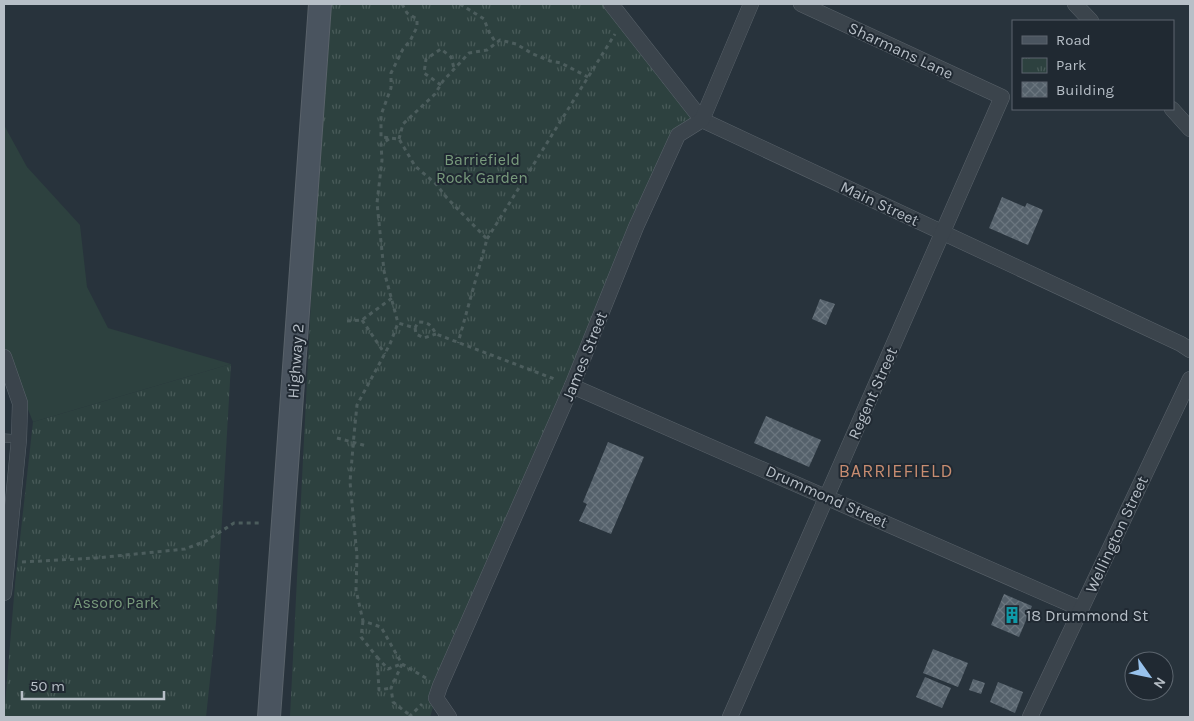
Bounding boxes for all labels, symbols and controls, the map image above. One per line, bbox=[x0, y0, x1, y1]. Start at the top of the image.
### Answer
street label: Sharmans Lane bbox=[845, 18, 956, 83]
legend bbox=[1012, 20, 1174, 110]
text: Road bbox=[1056, 31, 1091, 49]
text: Park bbox=[1056, 56, 1086, 74]
text: Building bbox=[1056, 81, 1114, 99]
park label: Barriefield Rock Garden bbox=[436, 150, 528, 187]
street label: Main Street bbox=[837, 177, 922, 230]
street label: James Street bbox=[558, 309, 611, 404]
street label: Highway 2 bbox=[283, 323, 308, 399]
street label: Regent Street bbox=[844, 344, 901, 442]
district label: BARRIEFIELD bbox=[839, 460, 953, 482]
street label: Drummond Street bbox=[763, 461, 891, 532]
street label: Wellington Street bbox=[1081, 473, 1152, 596]
park label: Assoro Park bbox=[73, 593, 159, 612]
building icon: 18 Drummond St bbox=[1002, 605, 1022, 625]
place label: 18 Drummond St bbox=[1026, 606, 1148, 625]
north arrow bbox=[1124, 651, 1174, 701]
scale bar bbox=[22, 668, 165, 700]
text: N bbox=[1150, 674, 1169, 692]
text: 50 m bbox=[30, 677, 65, 695]

